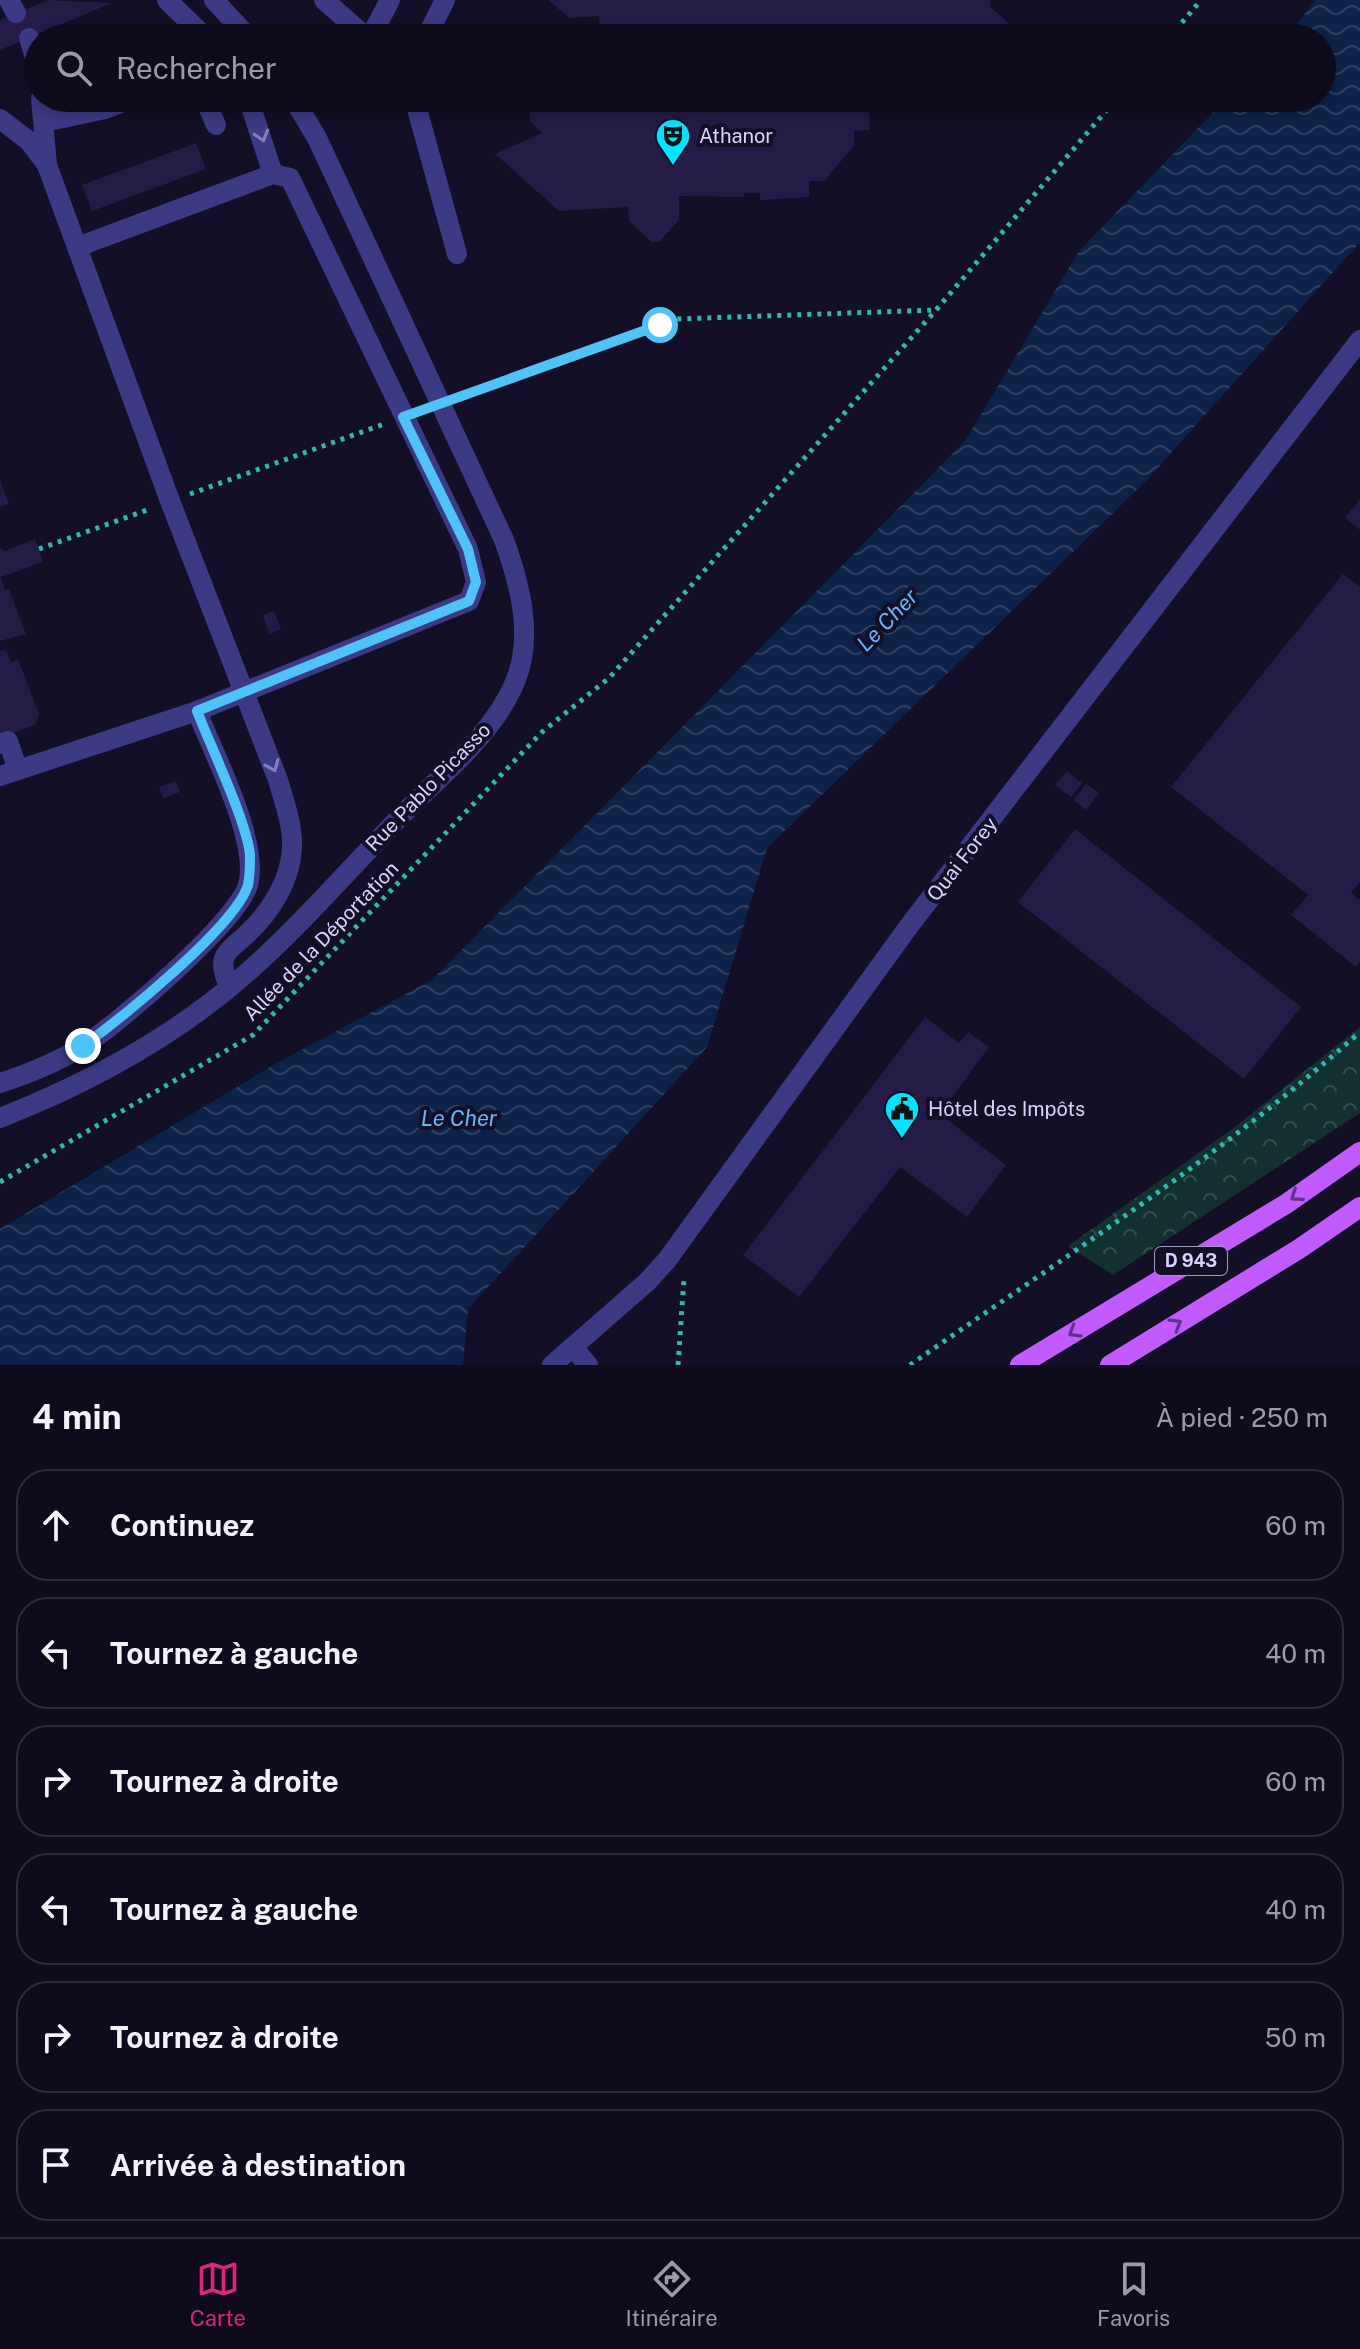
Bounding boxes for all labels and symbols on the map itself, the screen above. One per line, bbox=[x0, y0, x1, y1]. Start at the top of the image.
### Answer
theatre icon: Athanor bbox=[654, 117, 692, 167]
place label: Athanor bbox=[699, 124, 773, 148]
one-way arrow bbox=[252, 128, 268, 142]
route start bbox=[642, 307, 678, 343]
water label: Le Cher bbox=[851, 583, 923, 656]
street label: Rue Pablo Picasso bbox=[361, 718, 495, 856]
one-way arrow bbox=[263, 758, 279, 772]
street label: Quai Forey bbox=[922, 812, 1002, 906]
street label: Allée de la Déportation bbox=[239, 856, 403, 1026]
route end bbox=[65, 1028, 101, 1064]
public building icon: Hôtel des Impôts bbox=[883, 1090, 921, 1140]
place label: Hôtel des Impôts bbox=[928, 1097, 1085, 1121]
water label: Le Cher bbox=[421, 1105, 498, 1131]
one-way arrow bbox=[1291, 1186, 1305, 1201]
road number: D 943 bbox=[1155, 1247, 1227, 1275]
one-way arrow bbox=[1167, 1319, 1182, 1334]
one-way arrow bbox=[1068, 1322, 1083, 1338]

